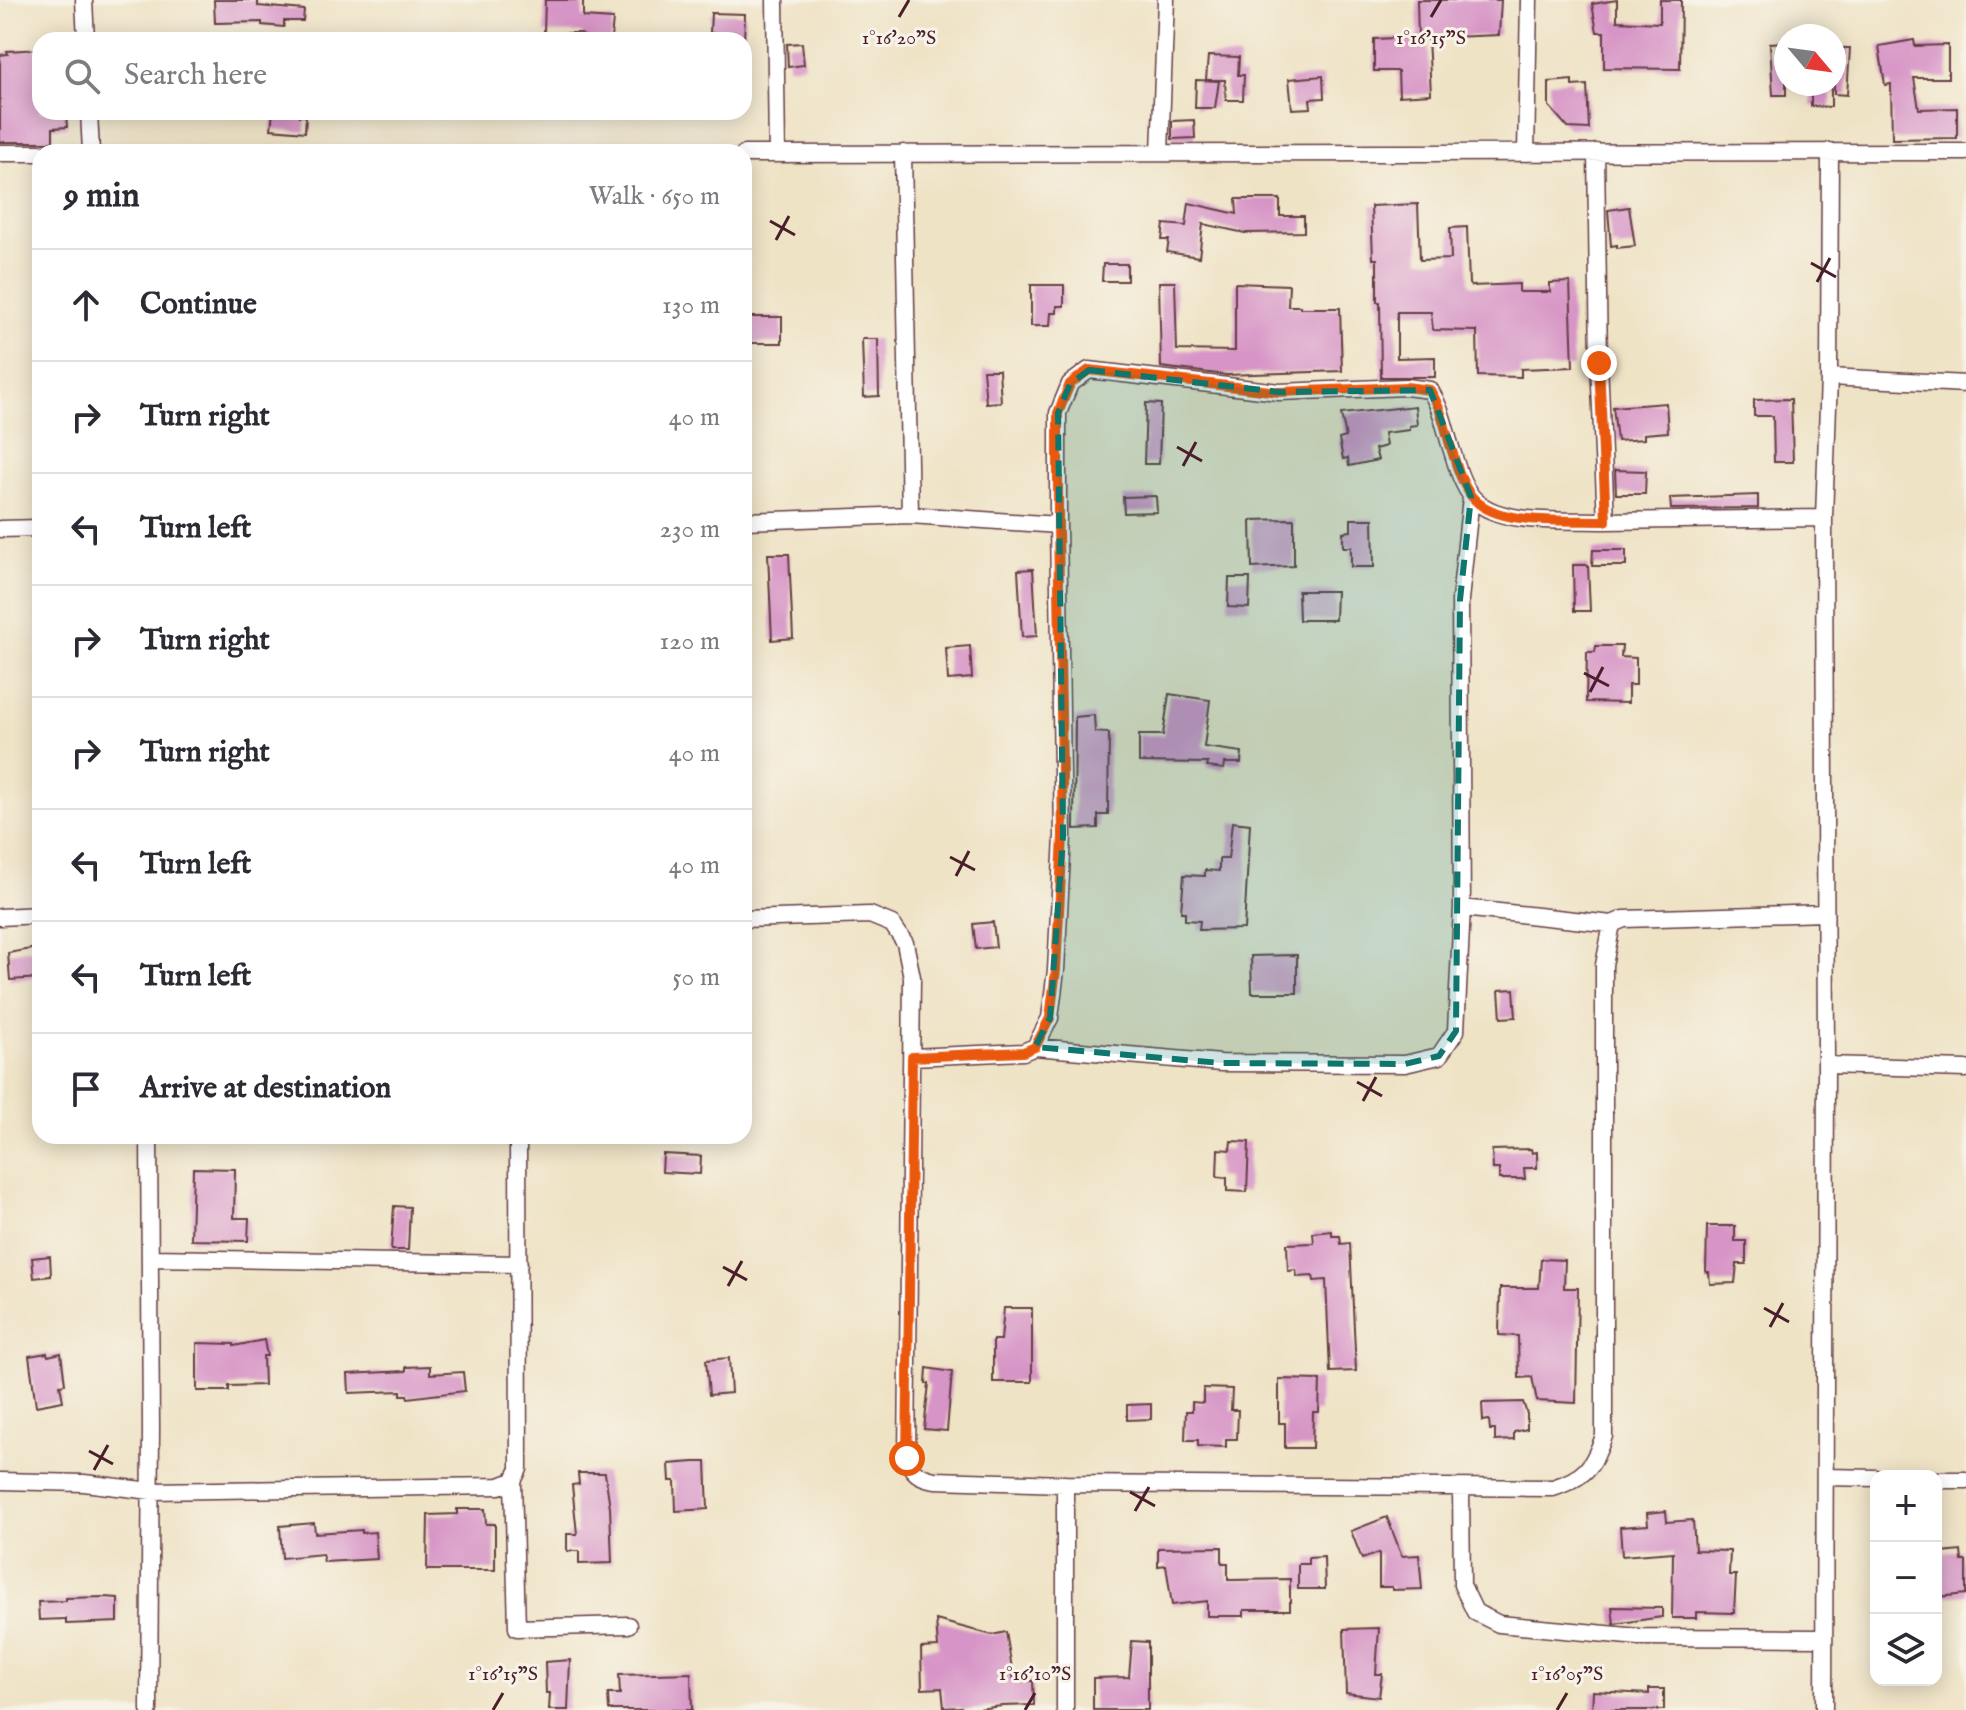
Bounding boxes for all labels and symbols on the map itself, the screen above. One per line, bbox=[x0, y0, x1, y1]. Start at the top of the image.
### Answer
north arrow bbox=[1774, 24, 1846, 96]
text: 1°16'20"S bbox=[862, 26, 936, 51]
text: 1°16'15"S bbox=[1396, 26, 1466, 51]
route end bbox=[1581, 345, 1617, 381]
route start bbox=[889, 1440, 925, 1476]
text: 1°16'15"S bbox=[468, 1662, 538, 1687]
text: 1°16'10"S bbox=[999, 1662, 1071, 1687]
text: 1°16'05"S bbox=[1531, 1662, 1603, 1687]

